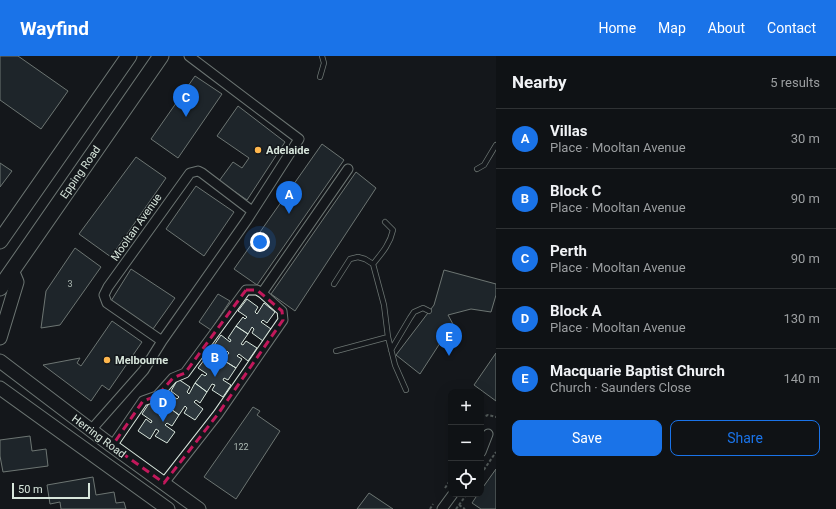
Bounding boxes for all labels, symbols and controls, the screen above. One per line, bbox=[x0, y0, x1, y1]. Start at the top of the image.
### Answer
text: Wayfind bbox=[20, 17, 89, 40]
text: Home bbox=[598, 20, 636, 36]
text: Map bbox=[658, 20, 686, 36]
text: About bbox=[708, 20, 745, 36]
text: Contact bbox=[767, 20, 816, 36]
text: Nearby bbox=[512, 72, 567, 92]
text: 5 results bbox=[770, 75, 820, 90]
pin: C bbox=[173, 84, 199, 117]
text: Villas bbox=[550, 122, 587, 140]
text: A bbox=[521, 131, 529, 146]
text: 30 m bbox=[791, 131, 820, 146]
text: Place · Mooltan Avenue bbox=[550, 140, 686, 155]
street label: Epping Road bbox=[57, 143, 103, 201]
place label: Adelaide bbox=[266, 144, 309, 157]
marker: Adelaide bbox=[253, 145, 263, 155]
pin: A bbox=[276, 181, 302, 214]
text: Block C bbox=[550, 182, 601, 200]
street label: Mooltan Avenue bbox=[108, 191, 165, 263]
text: B bbox=[521, 191, 529, 206]
text: 90 m bbox=[791, 191, 820, 206]
text: Place · Mooltan Avenue bbox=[550, 200, 686, 215]
your location bbox=[250, 232, 270, 252]
text: Perth bbox=[550, 242, 587, 260]
text: C bbox=[521, 251, 529, 266]
text: 90 m bbox=[791, 251, 820, 266]
text: Place · Mooltan Avenue bbox=[550, 260, 686, 275]
house number: 3 bbox=[67, 279, 73, 289]
text: Block A bbox=[550, 302, 602, 320]
text: D bbox=[521, 311, 529, 326]
text: 130 m bbox=[783, 311, 820, 326]
text: Place · Mooltan Avenue bbox=[550, 320, 686, 335]
pin: E bbox=[436, 323, 462, 356]
pin: B bbox=[202, 344, 228, 377]
place label: Melbourne bbox=[115, 354, 168, 367]
marker: Melbourne bbox=[102, 355, 112, 365]
text: Macquarie Baptist Church bbox=[550, 362, 725, 380]
text: E bbox=[521, 371, 529, 386]
text: 140 m bbox=[783, 371, 820, 386]
text: Church · Saunders Close bbox=[550, 380, 691, 395]
pin: D bbox=[150, 389, 176, 422]
map controls bbox=[448, 389, 484, 497]
button: + bbox=[448, 389, 484, 425]
street label: Herring Road bbox=[69, 412, 128, 461]
button: Save bbox=[512, 420, 662, 456]
button: Share bbox=[670, 420, 820, 456]
button: − bbox=[448, 425, 484, 461]
house number: 122 bbox=[233, 442, 249, 452]
button: locate bbox=[448, 461, 484, 497]
scale bar bbox=[12, 481, 90, 500]
text: 50 m bbox=[18, 483, 43, 496]

